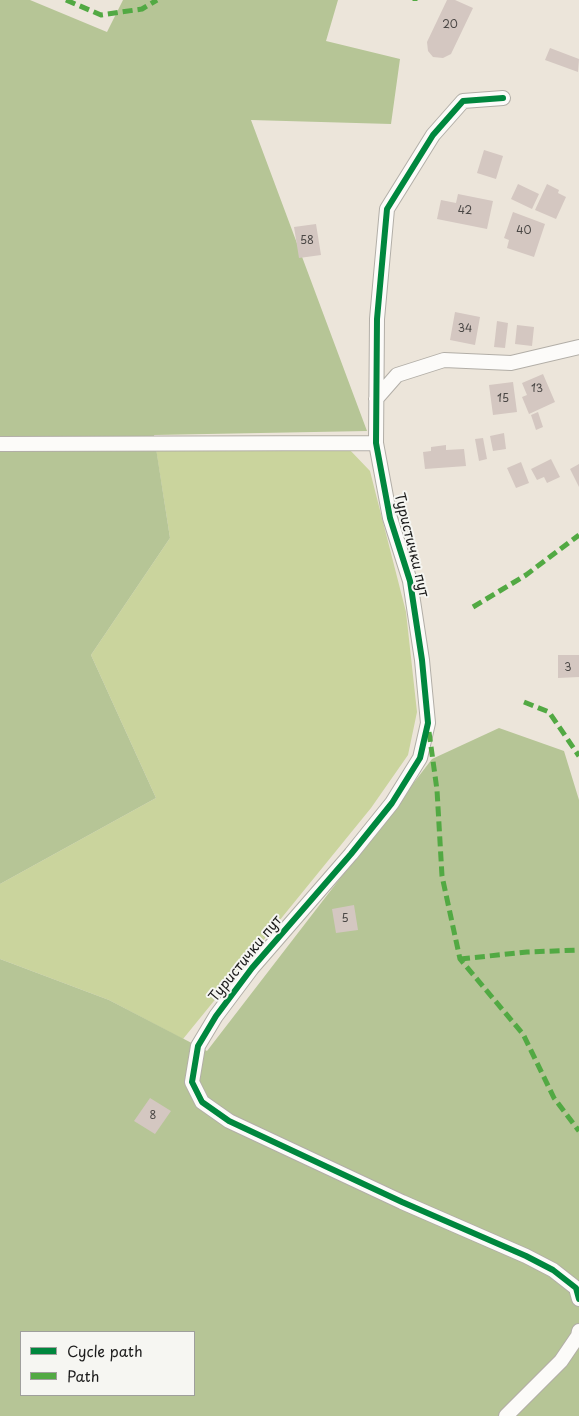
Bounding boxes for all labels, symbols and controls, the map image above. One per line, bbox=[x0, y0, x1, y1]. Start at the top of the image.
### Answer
house number: 20 bbox=[442, 18, 458, 32]
house number: 42 bbox=[458, 204, 472, 218]
house number: 40 bbox=[516, 224, 532, 238]
house number: 58 bbox=[300, 234, 314, 248]
house number: 34 bbox=[458, 322, 472, 336]
house number: 13 bbox=[531, 382, 543, 396]
house number: 15 bbox=[497, 392, 509, 406]
street label: Туристички пут bbox=[390, 491, 432, 599]
house number: 3 bbox=[564, 661, 572, 675]
street label: Туристички пут bbox=[206, 912, 286, 1006]
house number: 5 bbox=[341, 912, 349, 926]
house number: 8 bbox=[150, 1109, 156, 1123]
legend bbox=[20, 1331, 195, 1396]
text: Cycle path bbox=[67, 1339, 143, 1362]
text: Path bbox=[67, 1364, 99, 1387]

